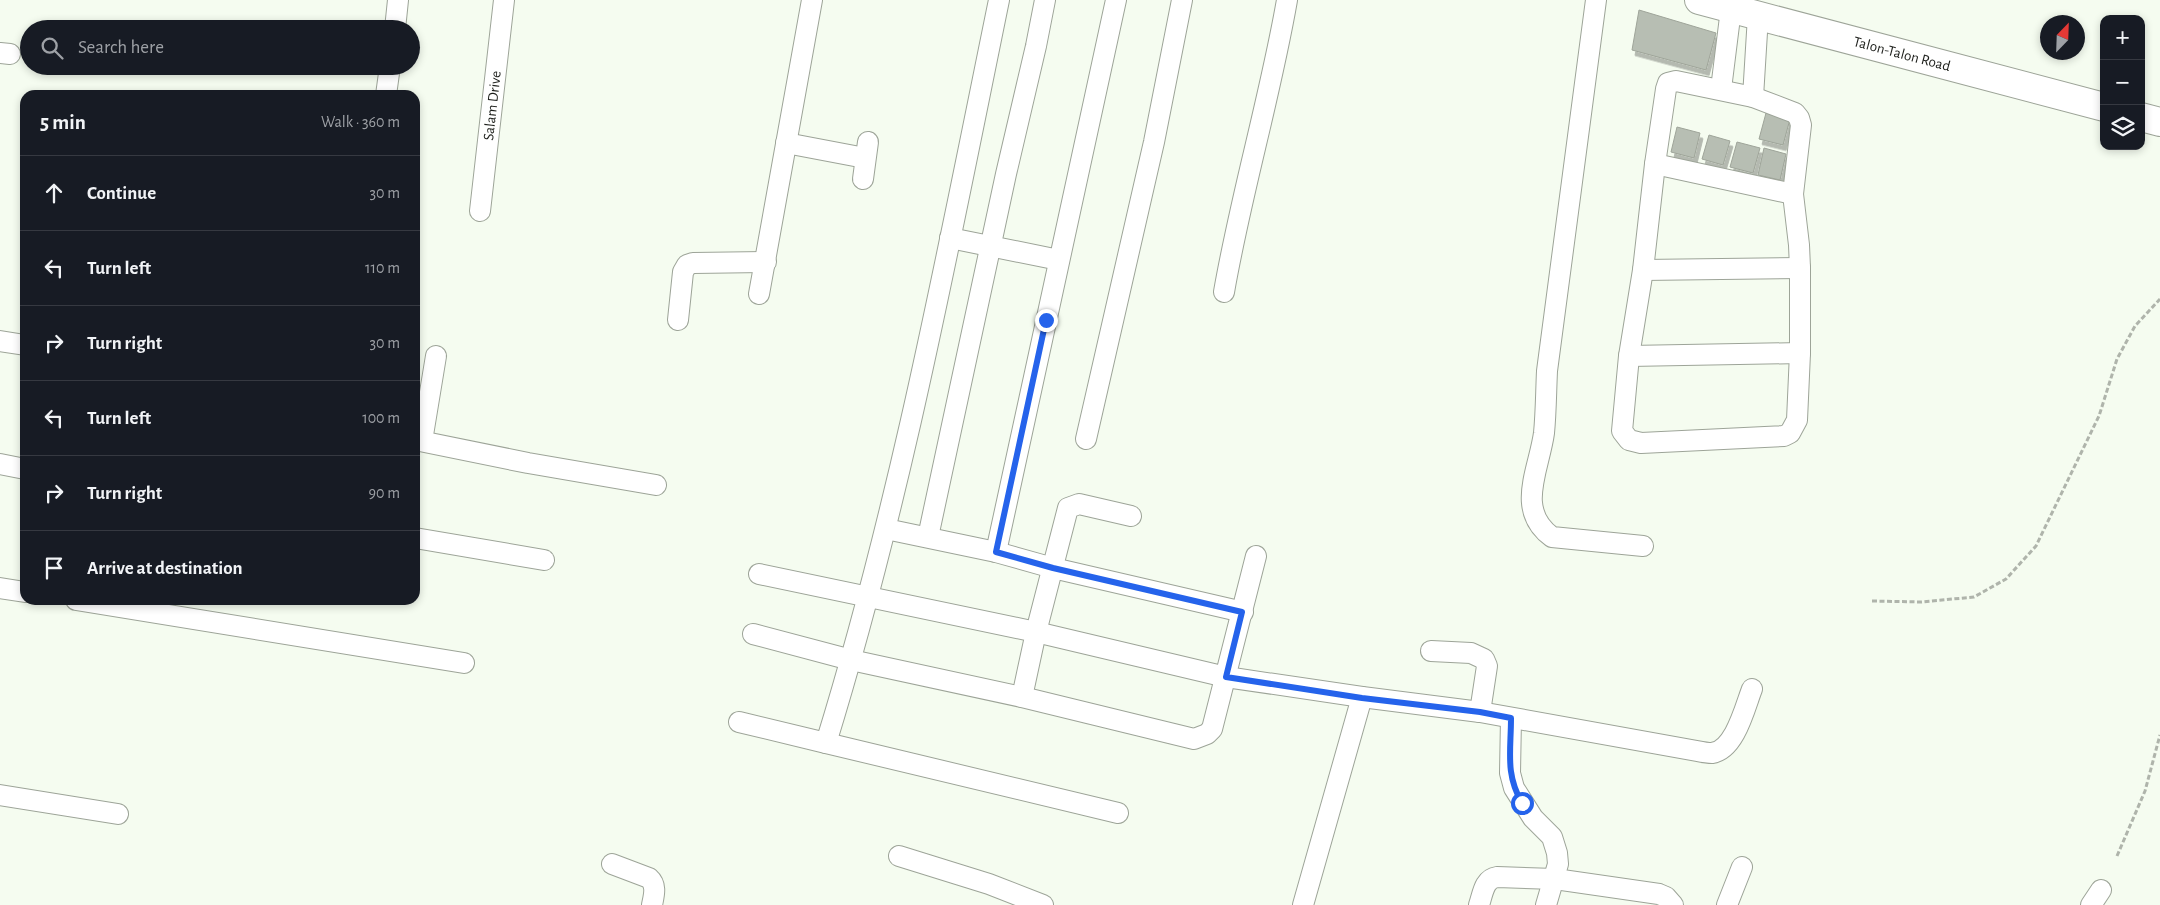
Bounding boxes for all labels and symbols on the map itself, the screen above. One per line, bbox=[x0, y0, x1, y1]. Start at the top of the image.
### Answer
north arrow bbox=[2040, 15, 2085, 60]
street label: Talon-Talon Road bbox=[1852, 34, 1952, 74]
street label: Salam Drive bbox=[481, 70, 504, 141]
route end bbox=[1035, 309, 1058, 332]
route start bbox=[1511, 792, 1534, 815]

